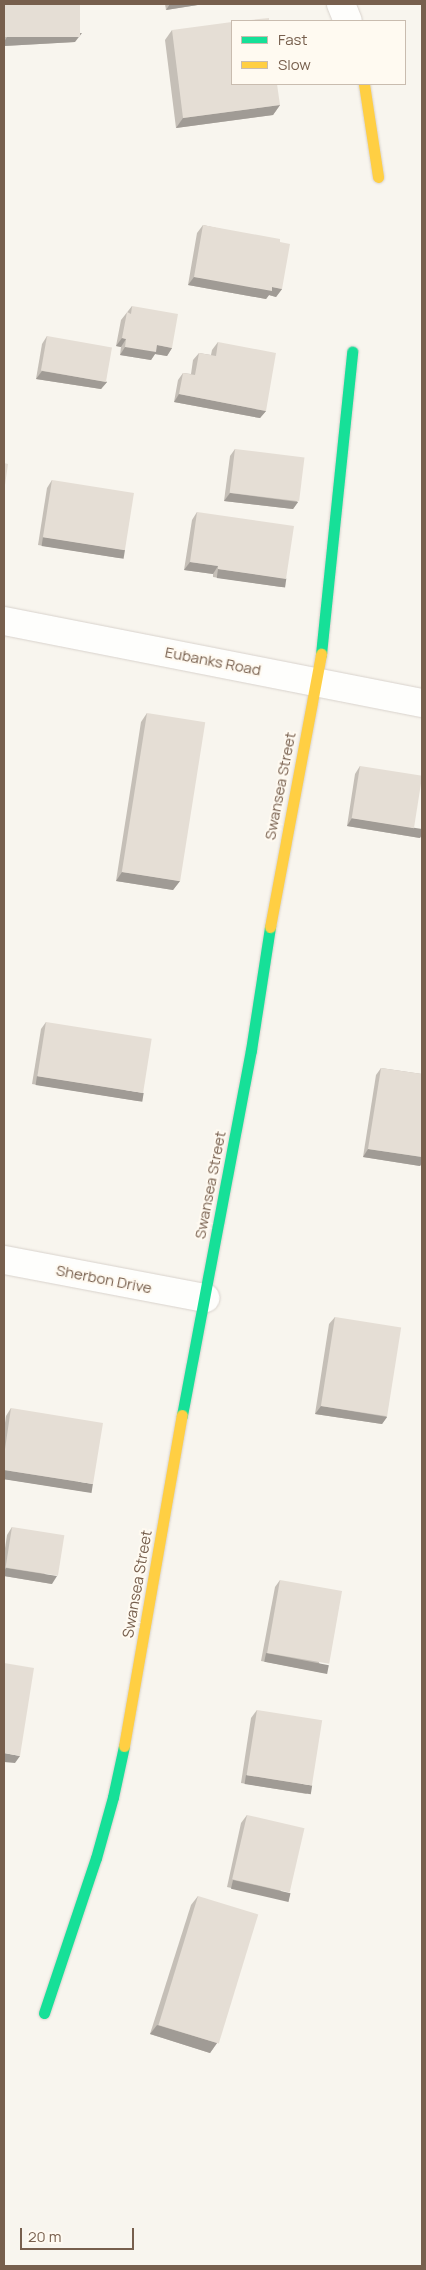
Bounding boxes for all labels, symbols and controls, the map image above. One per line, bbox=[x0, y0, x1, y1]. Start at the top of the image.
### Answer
legend bbox=[231, 20, 406, 85]
text: Fast bbox=[278, 29, 307, 50]
text: Slow bbox=[278, 54, 311, 75]
street label: Eubanks Road bbox=[164, 643, 262, 679]
street label: Swansea Street bbox=[261, 731, 299, 841]
street label: Swansea Street bbox=[191, 1130, 229, 1240]
street label: Sherbon Drive bbox=[55, 1261, 153, 1297]
street label: Swansea Street bbox=[119, 1529, 155, 1639]
scale bar bbox=[22, 2218, 136, 2250]
text: 20 m bbox=[28, 2226, 61, 2247]

